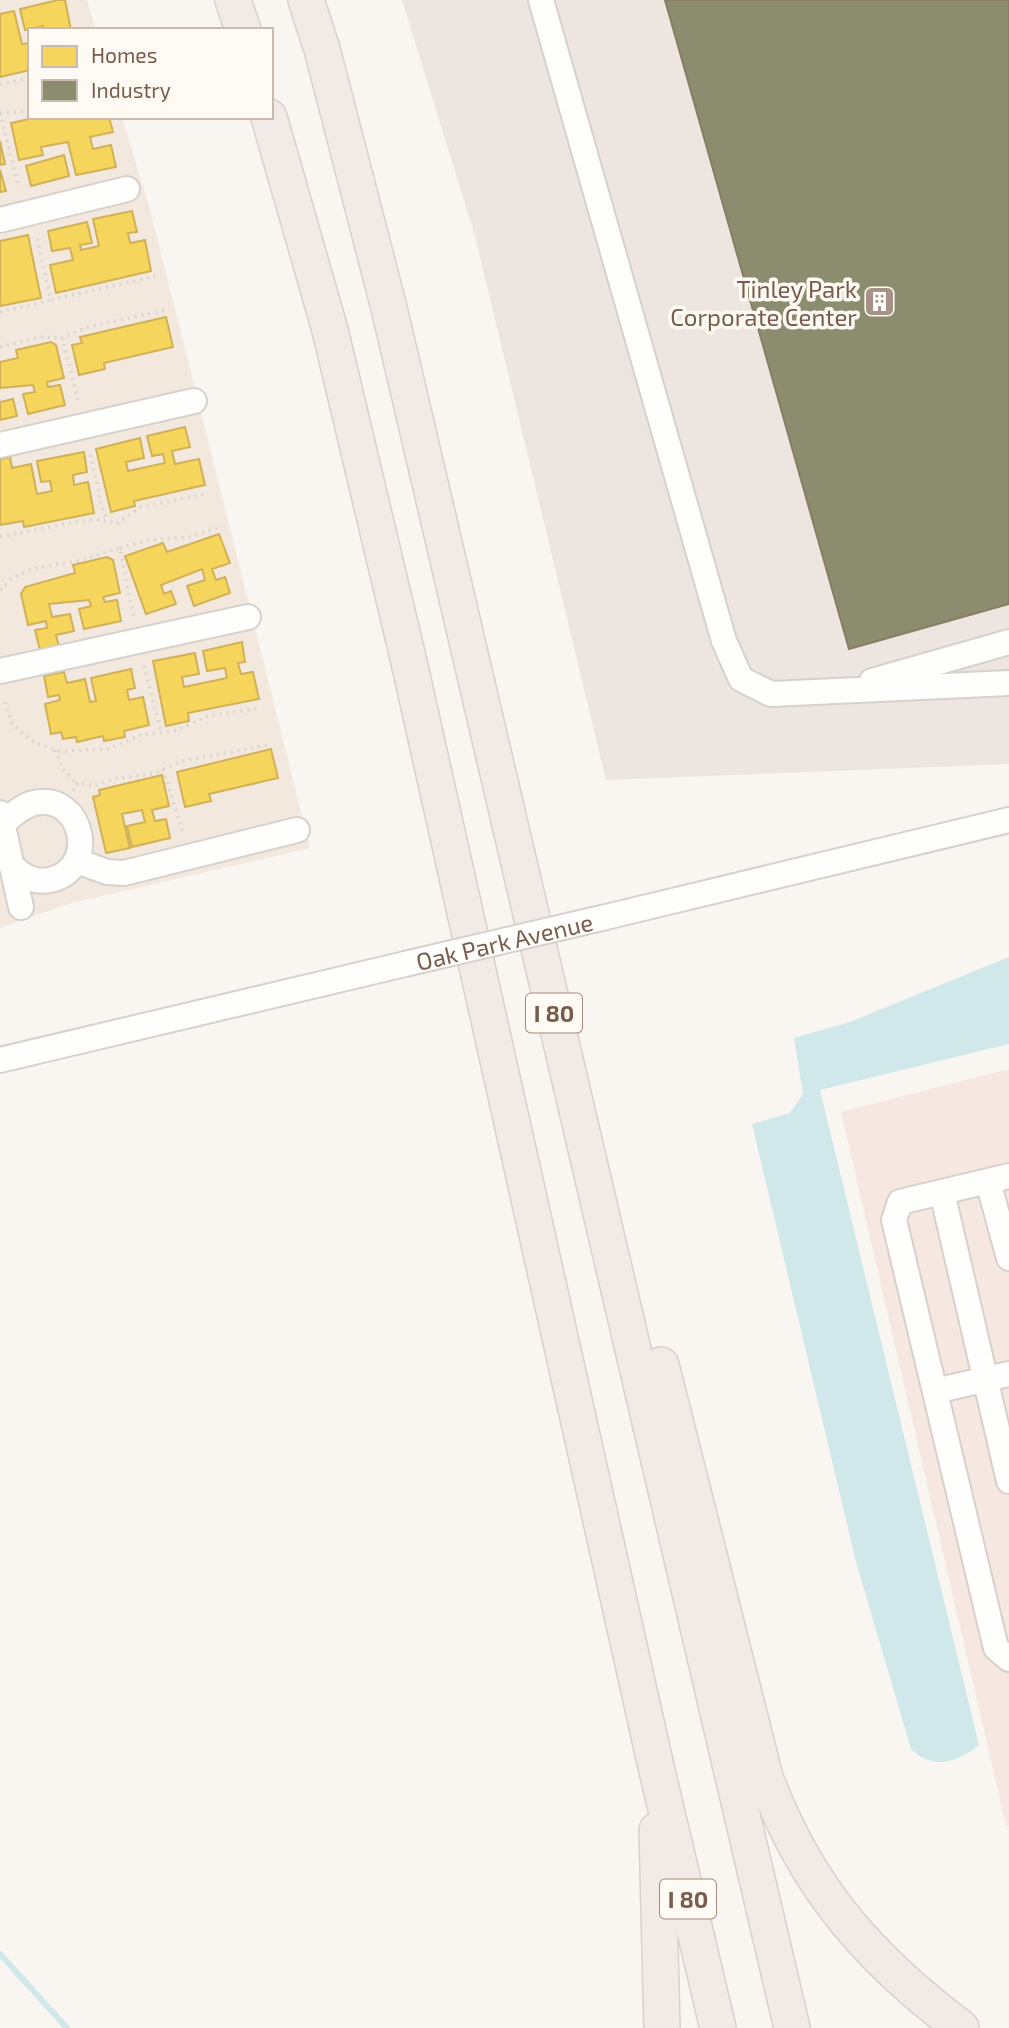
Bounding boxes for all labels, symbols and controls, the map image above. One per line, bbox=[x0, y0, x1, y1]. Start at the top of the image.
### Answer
legend bbox=[28, 28, 273, 119]
text: Homes bbox=[91, 42, 157, 67]
text: Industry bbox=[91, 77, 171, 102]
place label: Tinley Park Corporate Center bbox=[670, 274, 857, 331]
building icon: Tinley Park Corporate Center bbox=[863, 285, 897, 319]
street label: Oak Park Avenue bbox=[413, 906, 596, 975]
road number: I 80 bbox=[526, 994, 582, 1032]
road number: I 80 bbox=[660, 1880, 716, 1918]

